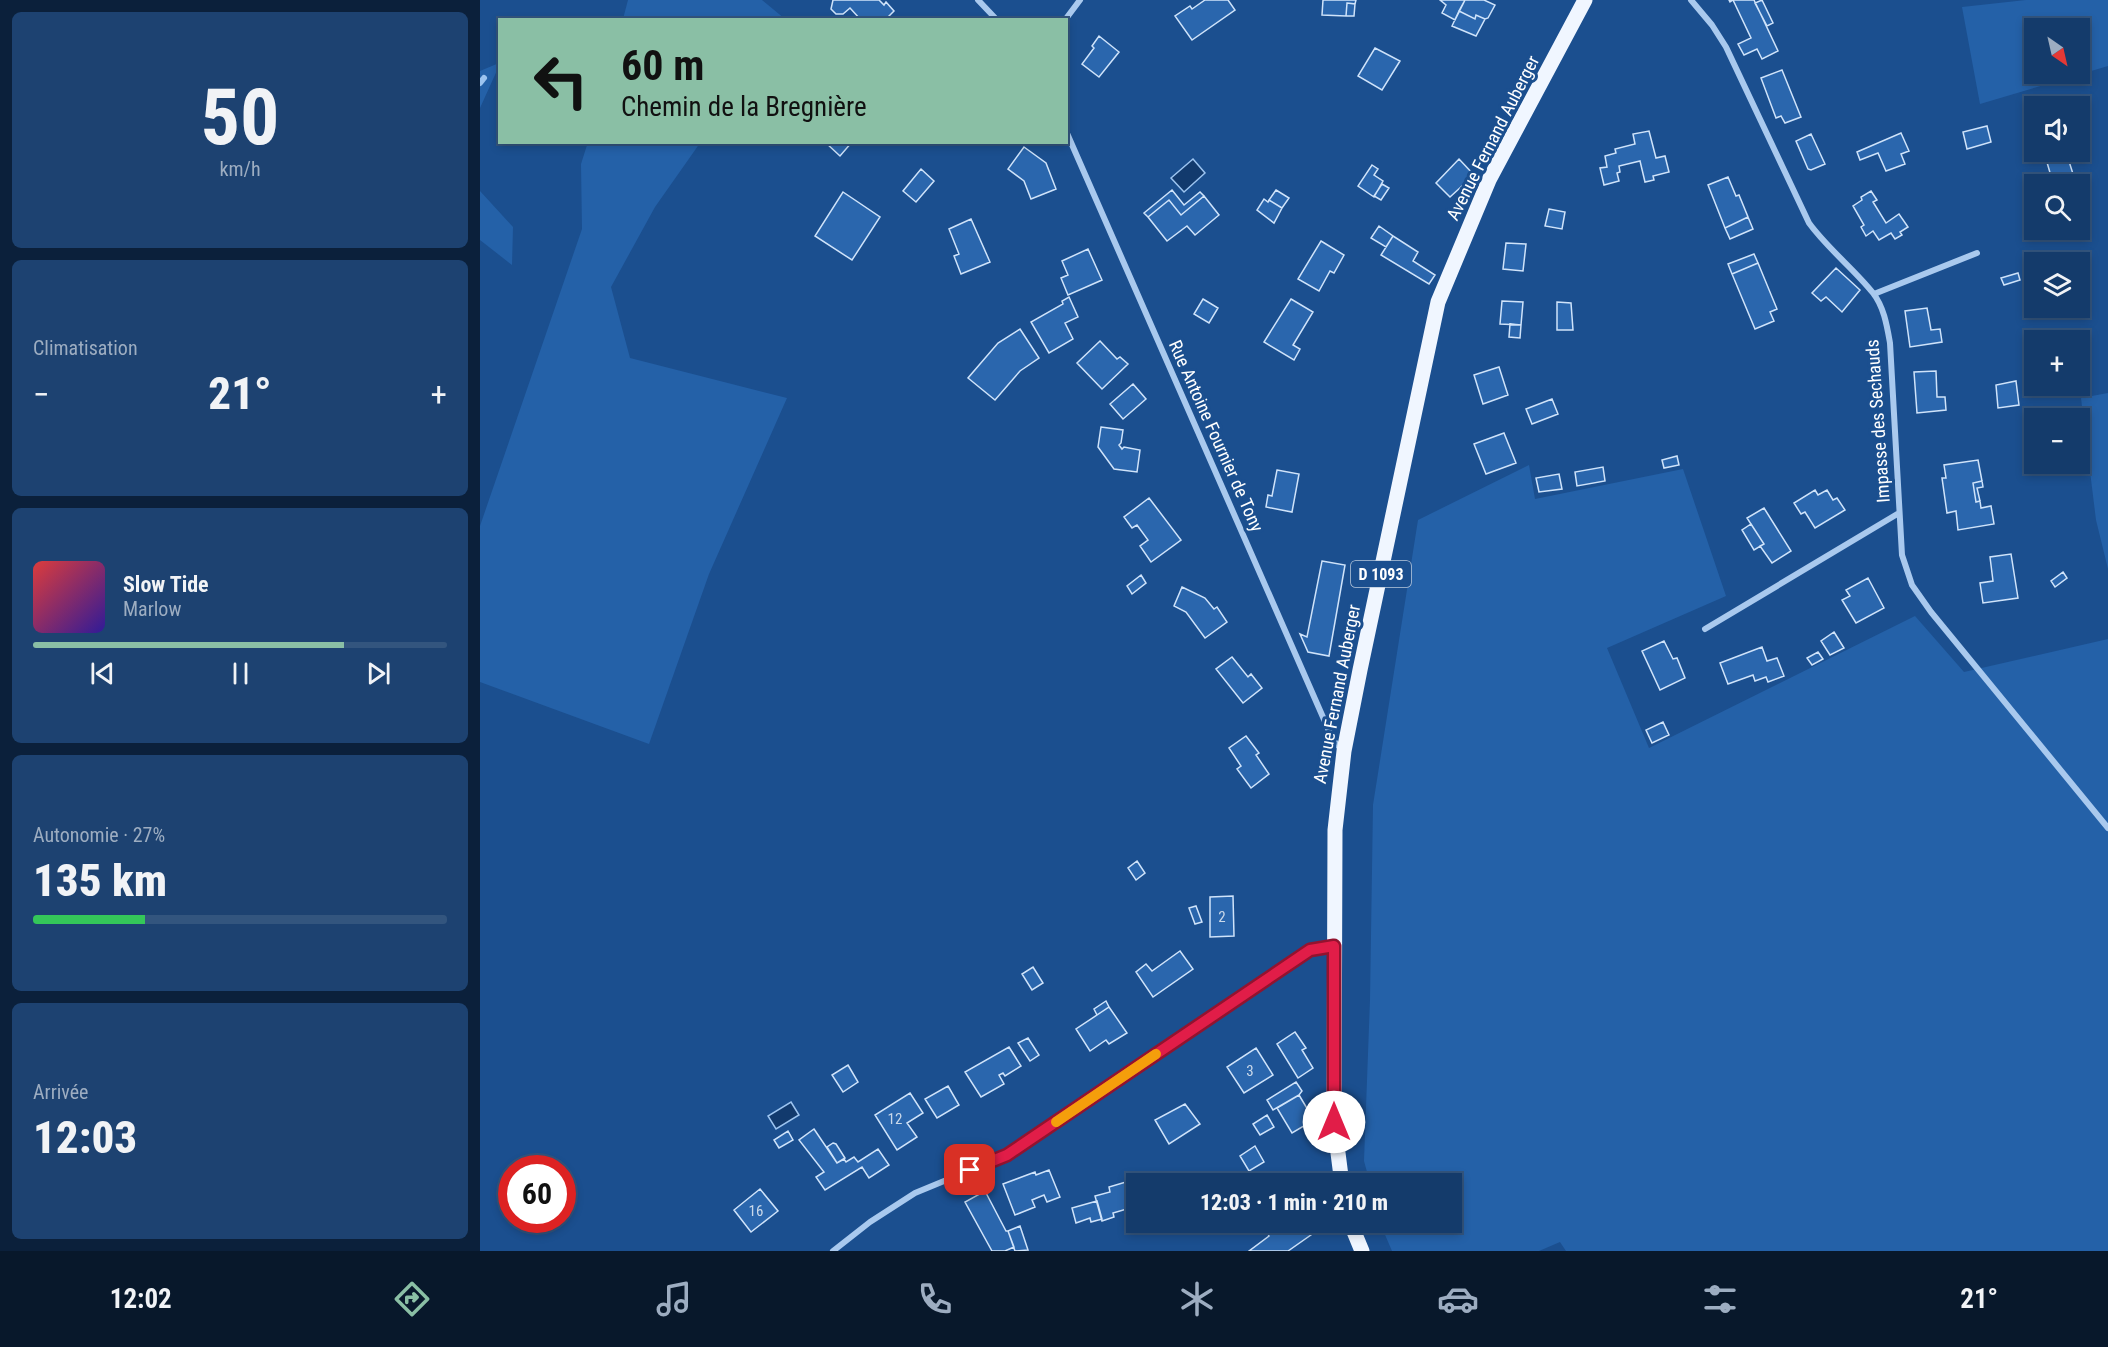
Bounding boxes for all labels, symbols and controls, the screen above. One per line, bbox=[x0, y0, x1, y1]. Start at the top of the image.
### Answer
north arrow bbox=[2024, 18, 2090, 84]
map controls bbox=[2024, 18, 2090, 474]
text: 60 m bbox=[621, 41, 704, 90]
icon: left bbox=[522, 42, 600, 120]
street label: Avenue Fernand Auberger bbox=[1442, 52, 1543, 224]
text: 50 bbox=[201, 72, 279, 163]
text: Chemin de la Bregnière bbox=[621, 91, 867, 123]
button: sound bbox=[2024, 96, 2090, 162]
text: km/h bbox=[219, 157, 261, 181]
button: search bbox=[2024, 174, 2090, 240]
button: layers bbox=[2024, 252, 2090, 318]
button: + bbox=[2024, 330, 2090, 396]
text: Climatisation bbox=[33, 336, 138, 360]
street label: Rue Antoine Fournier de Tony bbox=[1165, 337, 1268, 535]
street label: Impasse des Sechauds bbox=[1861, 339, 1894, 503]
text: 21° bbox=[208, 367, 272, 420]
text: − bbox=[33, 375, 50, 414]
text: + bbox=[431, 375, 447, 414]
button: − bbox=[2024, 408, 2090, 474]
road number: D 1093 bbox=[1351, 561, 1411, 587]
text: Slow Tide bbox=[123, 572, 209, 597]
text: Marlow bbox=[123, 597, 181, 621]
street label: Avenue Fernand Auberger bbox=[1309, 602, 1364, 785]
icon: previous bbox=[86, 657, 119, 690]
icon: pause bbox=[224, 657, 257, 690]
icon: next bbox=[362, 657, 395, 690]
text: Autonomie · 27% bbox=[33, 823, 165, 847]
text: 135 km bbox=[33, 854, 167, 907]
house number: 2 bbox=[1218, 908, 1226, 926]
house number: 3 bbox=[1246, 1062, 1254, 1080]
text: Arrivée bbox=[33, 1080, 89, 1104]
position arrow bbox=[1302, 1090, 1366, 1154]
house number: 12 bbox=[888, 1110, 902, 1128]
text: 12:03 bbox=[33, 1111, 137, 1164]
pin bbox=[944, 1144, 995, 1195]
icon: arrive bbox=[953, 1153, 986, 1186]
speed limit sign: 60 bbox=[498, 1155, 576, 1233]
text: 12:03 · 1 min · 210 m bbox=[1200, 1190, 1388, 1215]
house number: 16 bbox=[749, 1202, 763, 1220]
icon: directions bbox=[391, 1278, 433, 1320]
icon: music bbox=[653, 1278, 695, 1320]
icon: phone bbox=[914, 1278, 956, 1320]
icon: climate bbox=[1176, 1278, 1218, 1320]
icon: car bbox=[1437, 1278, 1479, 1320]
icon: filters bbox=[1699, 1278, 1741, 1320]
text: 12:02 bbox=[110, 1283, 172, 1315]
text: 21° bbox=[1960, 1283, 1998, 1315]

